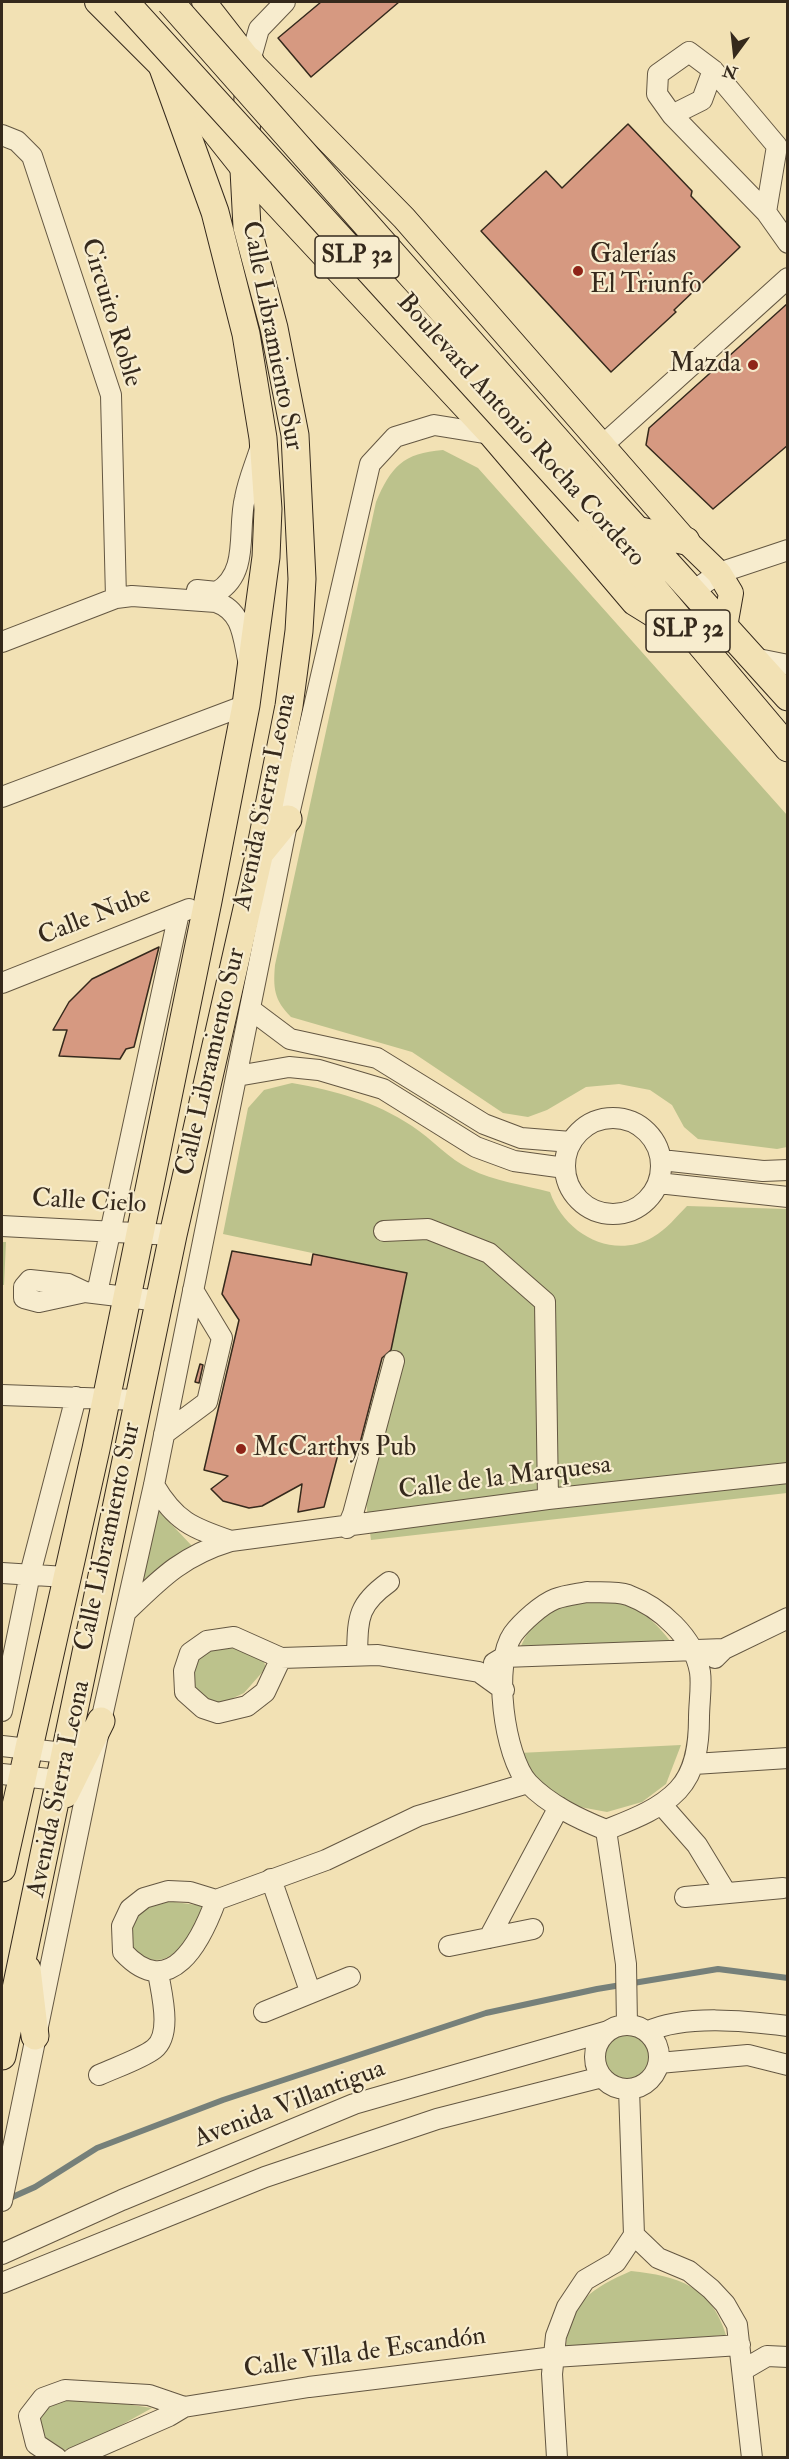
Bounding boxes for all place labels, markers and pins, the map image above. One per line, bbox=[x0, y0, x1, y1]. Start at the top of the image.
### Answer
place label: Galerías El Triunfo bbox=[590, 240, 701, 302]
marker: Galerías El Triunfo bbox=[571, 264, 585, 278]
place label: Mazda bbox=[669, 349, 741, 381]
marker: Mazda bbox=[746, 358, 760, 372]
place label: McCarthys Pub bbox=[253, 1433, 416, 1465]
marker: McCarthys Pub bbox=[234, 1442, 248, 1456]

